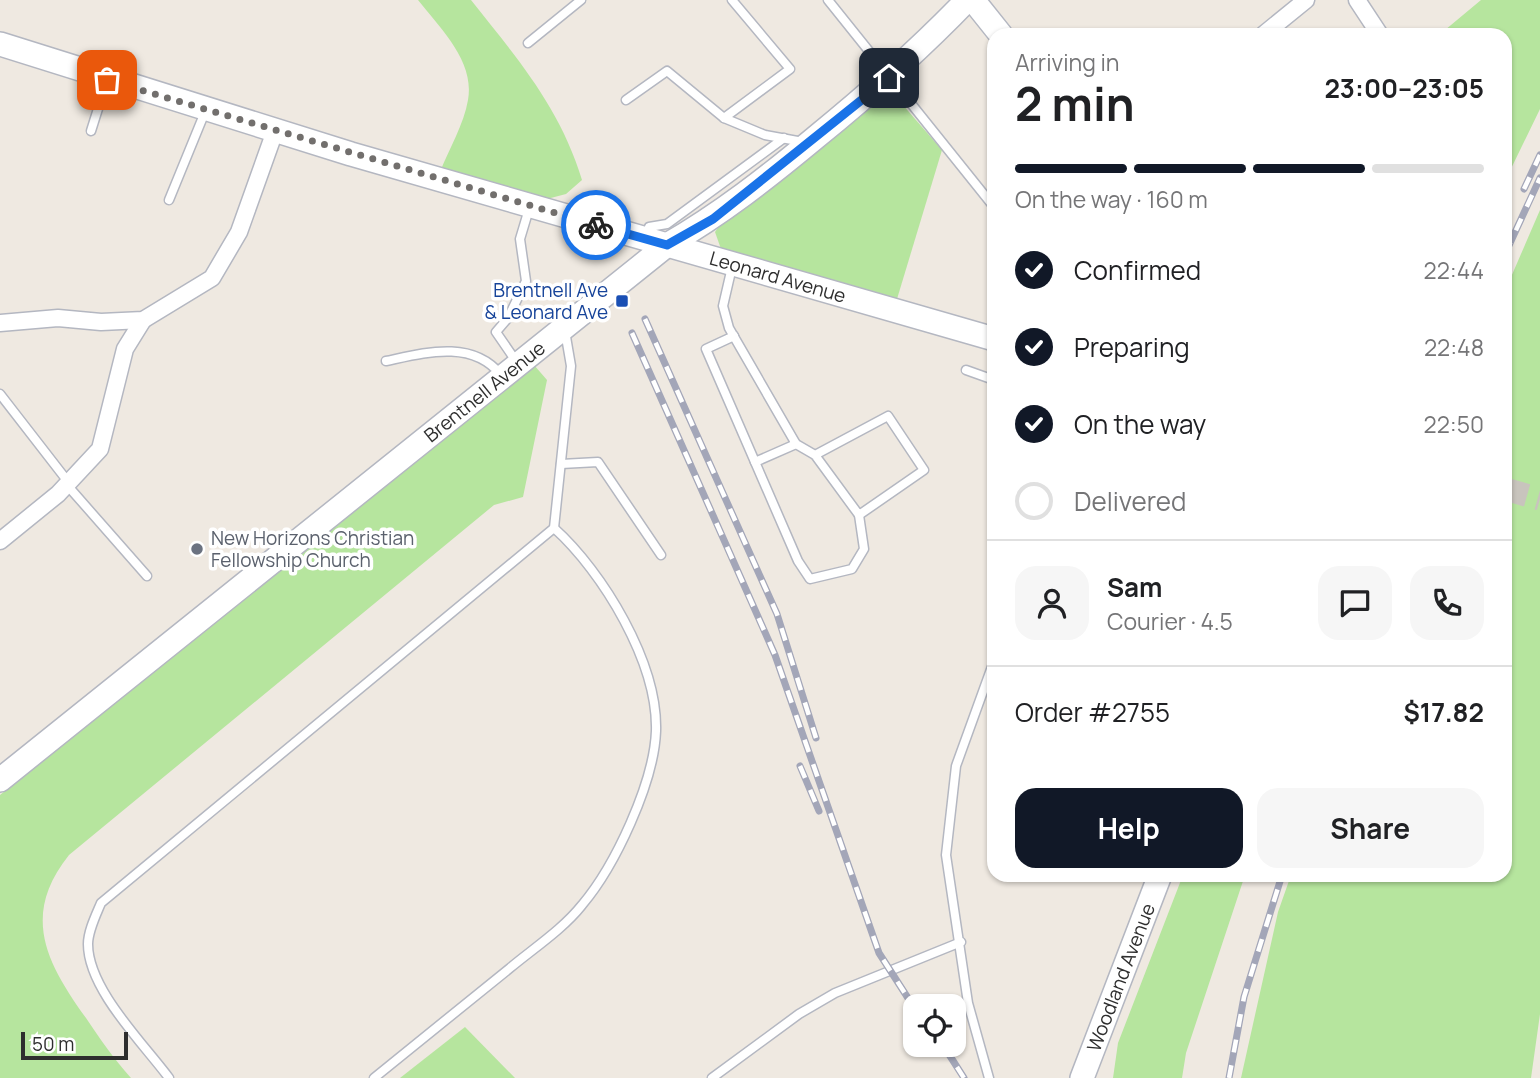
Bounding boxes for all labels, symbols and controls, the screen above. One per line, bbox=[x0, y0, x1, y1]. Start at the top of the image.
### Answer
text: Arriving in bbox=[1015, 46, 1120, 78]
pin bbox=[859, 48, 919, 108]
pin bbox=[77, 50, 137, 110]
icon: home bbox=[870, 59, 908, 97]
icon: bag bbox=[88, 61, 126, 99]
text: 23:00–23:05 bbox=[1324, 70, 1484, 106]
text: 2 min bbox=[1015, 72, 1135, 135]
text: On the way · 160 m bbox=[1015, 183, 1208, 215]
courier bbox=[561, 190, 631, 260]
icon: bike bbox=[577, 206, 615, 244]
street label: Leonard Avenue bbox=[707, 245, 849, 309]
icon: check bbox=[1015, 251, 1053, 289]
text: Confirmed bbox=[1074, 252, 1201, 288]
text: 22:44 bbox=[1424, 254, 1484, 286]
place label: Brentnell Ave & Leonard Ave bbox=[485, 277, 608, 325]
marker: Brentnell Ave & Leonard Ave bbox=[614, 293, 630, 309]
icon: check bbox=[1015, 328, 1053, 366]
text: Preparing bbox=[1074, 329, 1190, 365]
text: 22:48 bbox=[1424, 331, 1484, 363]
street label: Brentnell Avenue bbox=[418, 335, 550, 448]
icon: check bbox=[1015, 405, 1053, 443]
text: On the way bbox=[1074, 406, 1206, 442]
text: 22:50 bbox=[1424, 408, 1484, 440]
text: Delivered bbox=[1074, 483, 1186, 519]
place label: New Horizons Christian Fellowship Church bbox=[211, 525, 414, 573]
marker: New Horizons Christian Fellowship Church bbox=[189, 541, 205, 557]
button: person bbox=[1015, 566, 1089, 640]
button: chat bbox=[1318, 566, 1392, 640]
button: phone bbox=[1410, 566, 1484, 640]
text: Sam bbox=[1107, 569, 1162, 605]
text: Courier · 4.5 bbox=[1107, 605, 1233, 637]
text: Order #2755 bbox=[1015, 694, 1170, 730]
text: $17.82 bbox=[1404, 694, 1484, 730]
button: Help bbox=[1015, 788, 1243, 868]
button: Share bbox=[1257, 788, 1484, 868]
street label: Woodland Avenue bbox=[1080, 899, 1161, 1055]
map controls bbox=[903, 994, 966, 1057]
button: locate bbox=[903, 994, 966, 1057]
scale bar bbox=[21, 1029, 128, 1061]
text: 50 m bbox=[32, 1031, 74, 1057]

